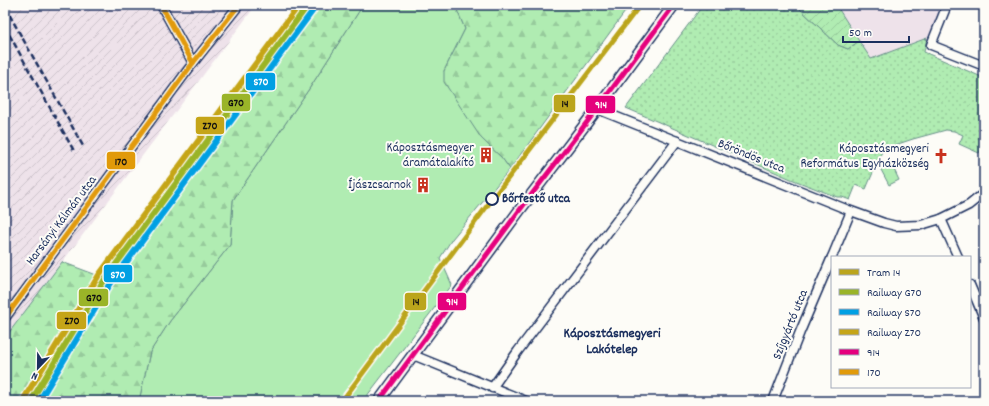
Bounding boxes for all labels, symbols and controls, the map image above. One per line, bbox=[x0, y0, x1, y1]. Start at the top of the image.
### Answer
scale bar bbox=[843, 18, 909, 44]
text: 50 m bbox=[849, 25, 872, 42]
line badge: S70 bbox=[245, 72, 276, 91]
text: S70 bbox=[253, 75, 269, 91]
line badge: G70 bbox=[221, 93, 251, 112]
line badge: 14 bbox=[553, 94, 576, 113]
line badge: 914 bbox=[585, 95, 616, 114]
text: G70 bbox=[228, 96, 244, 112]
text: 14 bbox=[562, 97, 568, 113]
text: 914 bbox=[595, 98, 607, 114]
line badge: Z70 bbox=[195, 116, 225, 135]
text: Z70 bbox=[202, 119, 218, 135]
street label: Bőröndös utca bbox=[715, 135, 788, 179]
place label: Káposztásmegyer áramátalakító bbox=[386, 139, 474, 173]
place label: Káposztásmegyeri Református Egyházközség bbox=[800, 140, 930, 174]
building icon: Káposztásmegyer áramátalakító bbox=[477, 146, 495, 164]
church icon: Káposztásmegyeri Református Egyházközség bbox=[932, 147, 950, 165]
line badge: 170 bbox=[106, 151, 136, 170]
text: 170 bbox=[115, 155, 127, 171]
street label: Harsányi Kálmán utca bbox=[22, 171, 103, 270]
place label: Íjászcsarnok bbox=[348, 176, 411, 195]
building icon: Íjászcsarnok bbox=[414, 176, 432, 194]
place label: Bőrfestő utca bbox=[502, 190, 571, 209]
marker: Bőrfestő utca bbox=[485, 192, 499, 206]
legend bbox=[831, 256, 971, 388]
line badge: S70 bbox=[103, 264, 133, 283]
text: Tram 14 bbox=[867, 265, 901, 282]
text: S70 bbox=[110, 268, 126, 284]
text: Railway G70 bbox=[867, 285, 922, 302]
street label: Szíjgyártó utca bbox=[768, 286, 814, 363]
line badge: G70 bbox=[78, 288, 109, 307]
text: G70 bbox=[86, 291, 102, 307]
line badge: 14 bbox=[404, 292, 427, 311]
line badge: 914 bbox=[437, 292, 467, 311]
text: 14 bbox=[413, 295, 419, 311]
text: 914 bbox=[446, 295, 458, 311]
text: Railway S70 bbox=[867, 305, 921, 322]
line badge: Z70 bbox=[56, 311, 87, 330]
text: Z70 bbox=[64, 314, 80, 330]
district label: Káposztásmegyeri Lakótelep bbox=[564, 324, 661, 360]
text: Railway Z70 bbox=[867, 325, 921, 342]
text: 914 bbox=[867, 345, 880, 362]
north arrow bbox=[18, 348, 58, 388]
text: 170 bbox=[867, 365, 881, 382]
text: N bbox=[29, 367, 41, 384]

